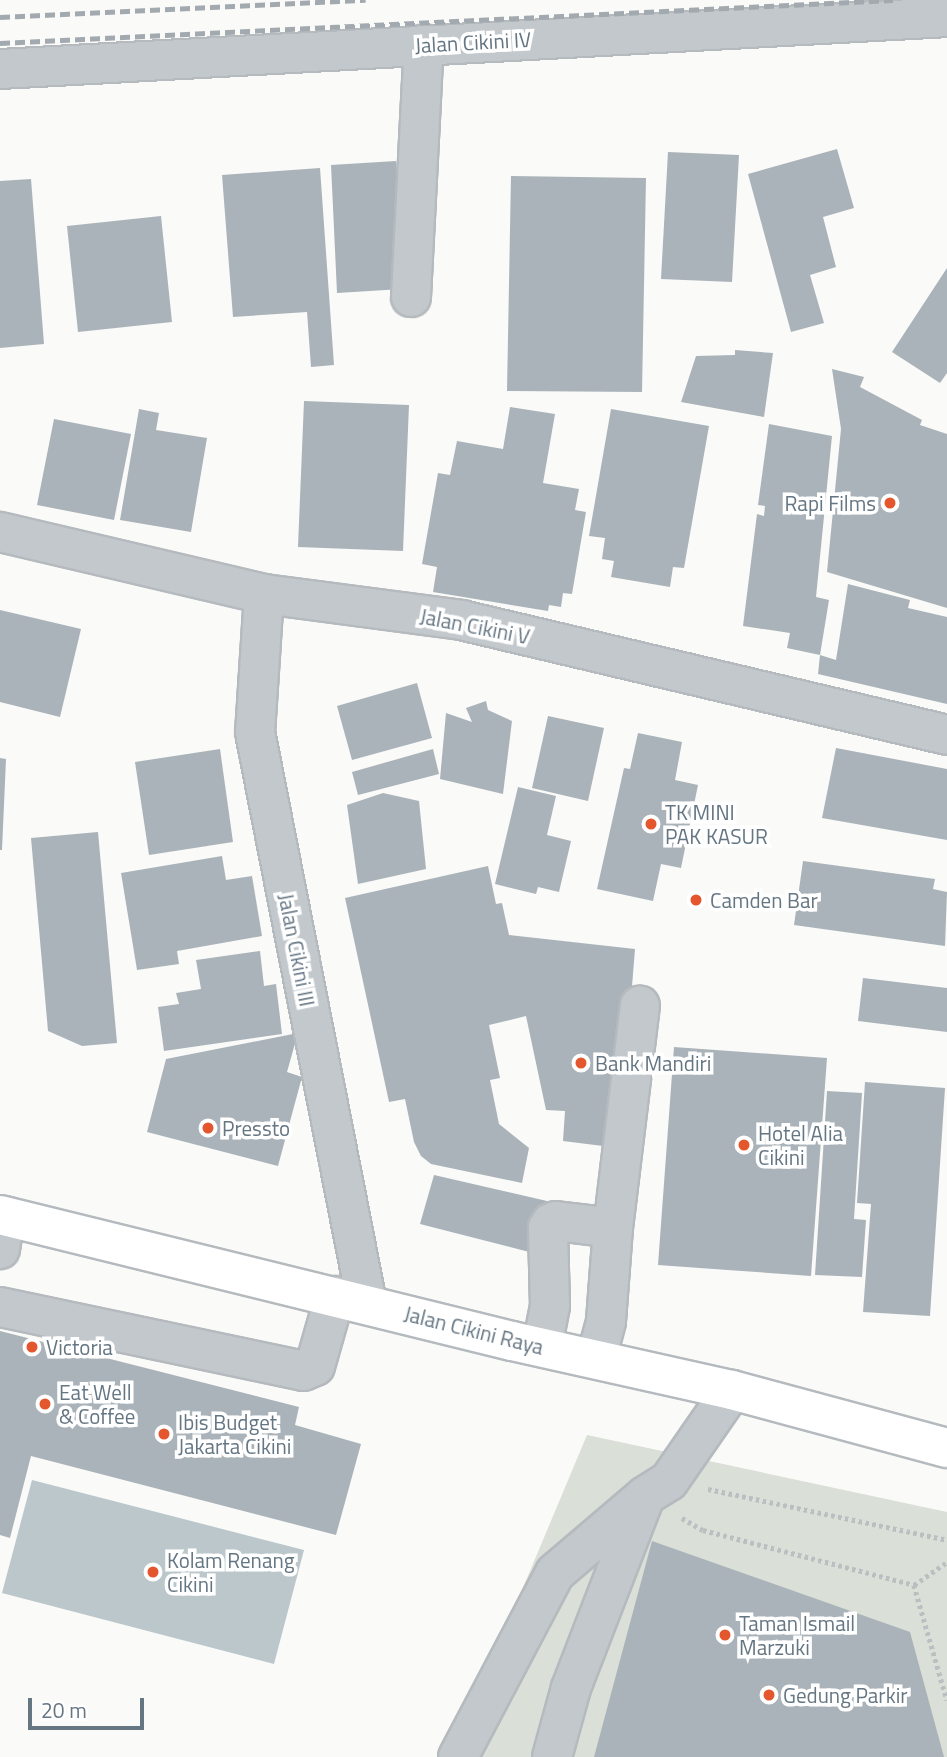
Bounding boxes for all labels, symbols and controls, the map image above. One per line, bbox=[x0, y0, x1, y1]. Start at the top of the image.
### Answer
street label: Jalan Cikini IV bbox=[414, 26, 532, 58]
place label: Rapi Films bbox=[784, 490, 876, 516]
marker: Rapi Films bbox=[882, 495, 898, 511]
street label: Jalan Cikini V bbox=[418, 603, 532, 649]
place label: TK MINI PAK KASUR bbox=[665, 799, 768, 849]
marker: TK MINI PAK KASUR bbox=[643, 816, 659, 832]
place label: Camden Bar bbox=[710, 887, 818, 913]
street label: Jalan Cikini III bbox=[274, 891, 320, 1009]
marker: Camden Bar bbox=[688, 892, 704, 908]
place label: Bank Mandiri bbox=[595, 1050, 711, 1076]
marker: Bank Mandiri bbox=[573, 1055, 589, 1071]
place label: Pressto bbox=[222, 1115, 290, 1141]
marker: Pressto bbox=[200, 1120, 216, 1136]
place label: Hotel Alia Cikini bbox=[758, 1120, 843, 1170]
marker: Hotel Alia Cikini bbox=[736, 1137, 752, 1153]
street label: Jalan Cikini Raya bbox=[402, 1300, 546, 1360]
place label: Victoria bbox=[46, 1334, 113, 1360]
marker: Victoria bbox=[24, 1339, 40, 1355]
place label: Eat Well & Coffee bbox=[59, 1379, 135, 1429]
marker: Eat Well & Coffee bbox=[37, 1396, 53, 1412]
place label: Ibis Budget Jakarta Cikini bbox=[178, 1409, 291, 1459]
marker: Ibis Budget Jakarta Cikini bbox=[156, 1426, 172, 1442]
place label: Kolam Renang Cikini bbox=[167, 1547, 294, 1597]
marker: Kolam Renang Cikini bbox=[145, 1564, 161, 1580]
place label: Taman Ismail Marzuki bbox=[739, 1610, 855, 1660]
marker: Taman Ismail Marzuki bbox=[717, 1627, 733, 1643]
place label: Gedung Parkir bbox=[783, 1682, 908, 1708]
scale bar bbox=[32, 1684, 147, 1728]
marker: Gedung Parkir bbox=[761, 1687, 777, 1703]
text: 20 m bbox=[41, 1694, 87, 1726]

